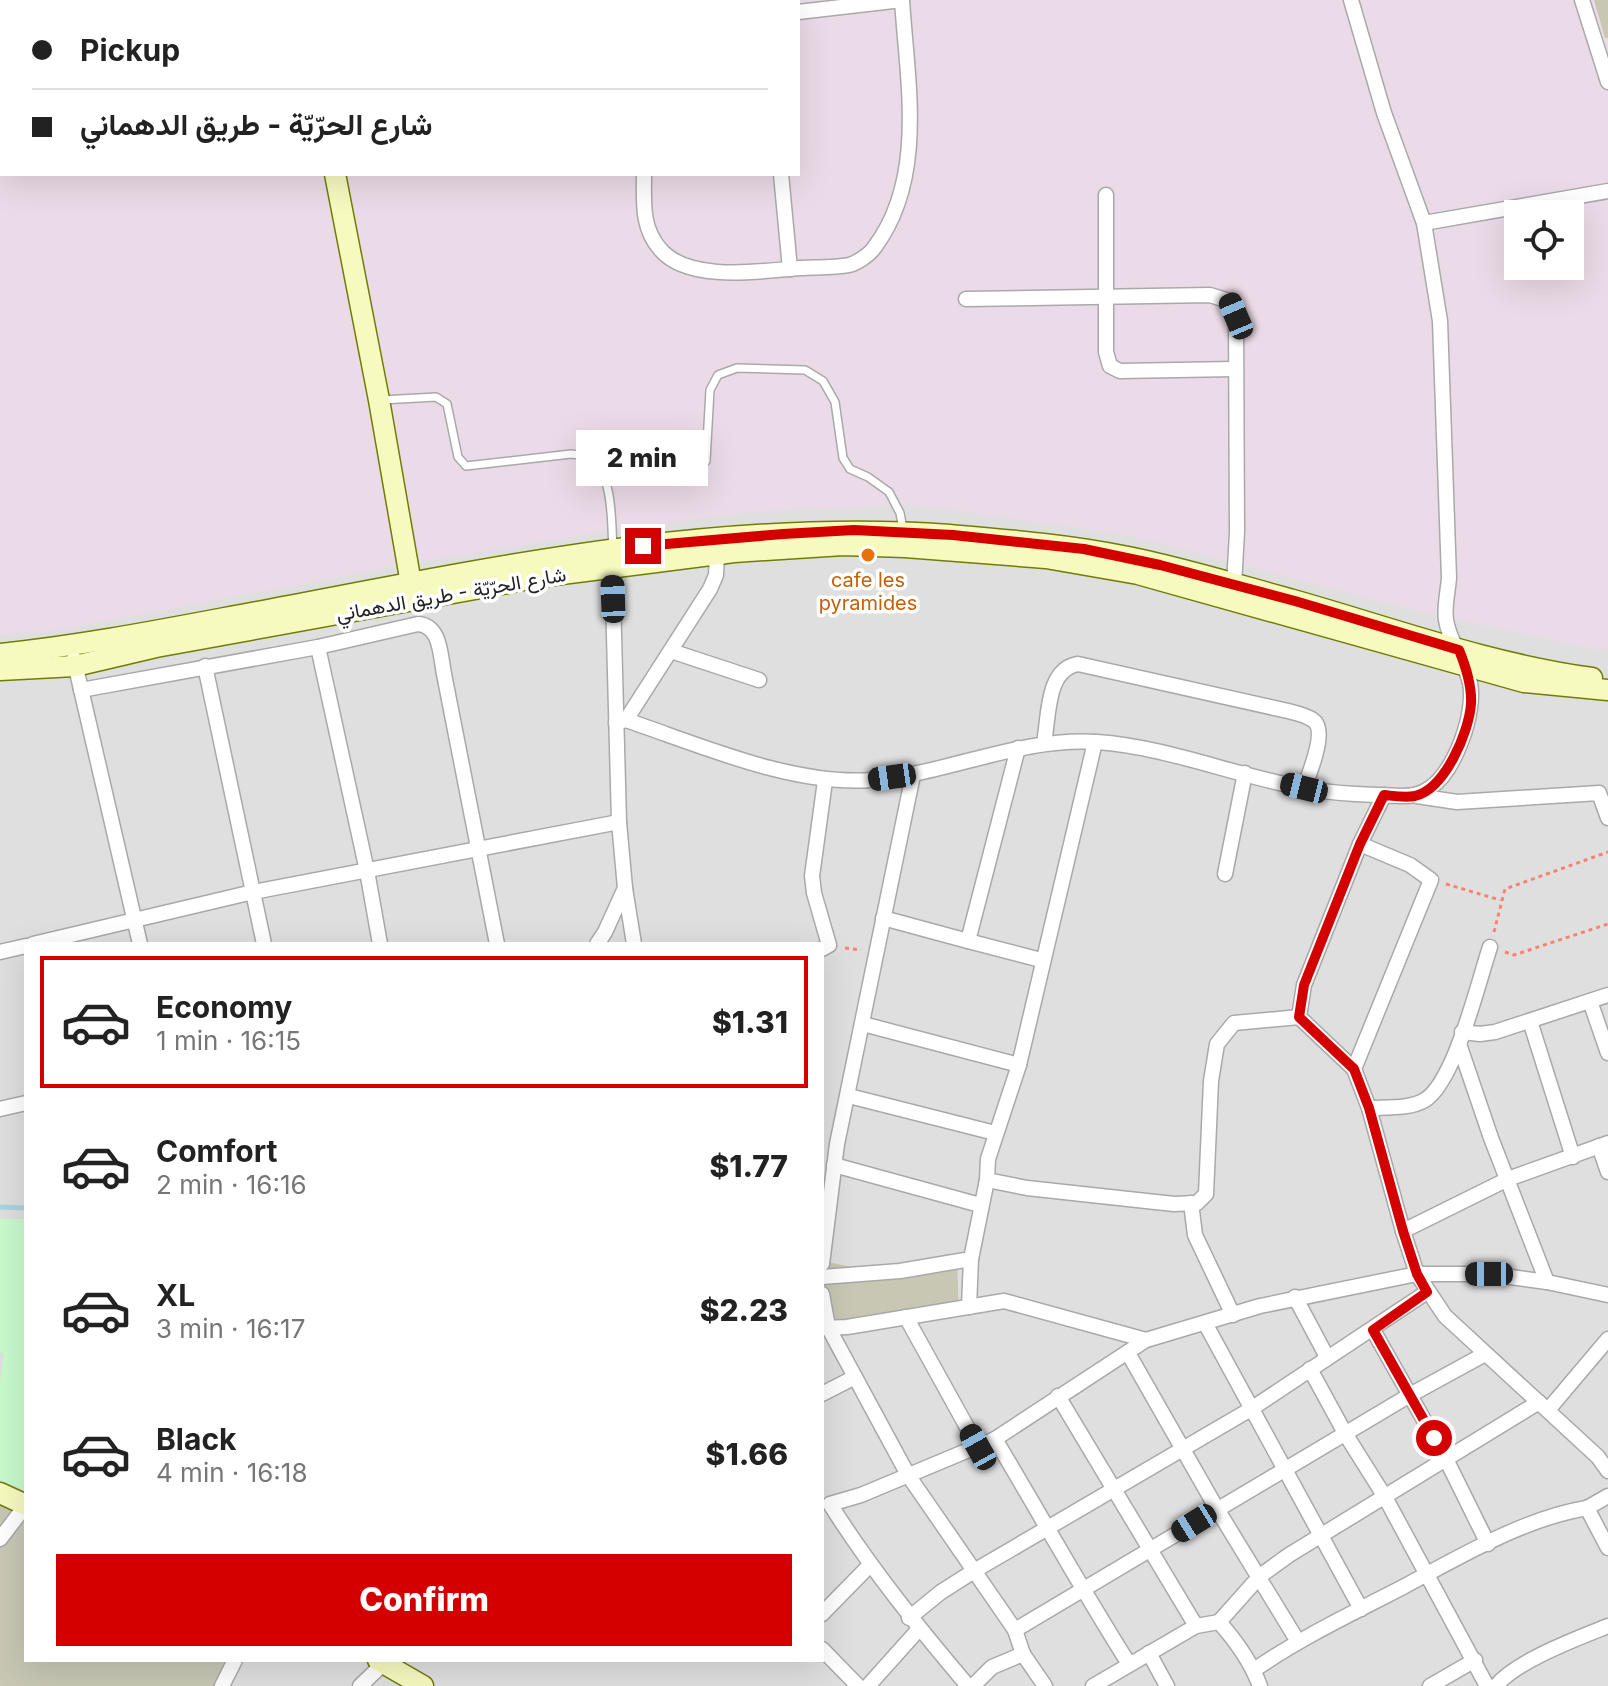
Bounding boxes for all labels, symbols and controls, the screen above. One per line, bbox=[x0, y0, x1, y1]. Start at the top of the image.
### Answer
text: Pickup bbox=[80, 32, 180, 68]
text: شارع الحرّيّة - طريق الدهماني bbox=[80, 106, 433, 142]
map controls bbox=[1504, 200, 1584, 280]
button: locate bbox=[1504, 200, 1584, 280]
car bbox=[1216, 289, 1256, 343]
callout: 2 min bbox=[577, 430, 709, 486]
text: 2 min bbox=[607, 442, 677, 473]
route end bbox=[625, 528, 661, 564]
marker: cafe les pyramides bbox=[859, 546, 877, 564]
street label: شارع الحرّيّة - طريق الدهماني bbox=[334, 562, 569, 631]
place label: cafe les pyramides bbox=[819, 568, 917, 615]
car bbox=[600, 575, 626, 623]
car bbox=[867, 762, 917, 792]
car bbox=[1278, 771, 1330, 805]
icon: car bbox=[60, 986, 132, 1058]
text: Economy bbox=[156, 989, 292, 1025]
text: $1.31 bbox=[712, 1004, 788, 1040]
text: 1 min · 16:15 bbox=[156, 1025, 301, 1056]
icon: car bbox=[60, 1130, 132, 1202]
text: Comfort bbox=[156, 1133, 277, 1169]
text: $1.77 bbox=[709, 1148, 788, 1184]
text: 2 min · 16:16 bbox=[156, 1169, 307, 1200]
car bbox=[1465, 1262, 1513, 1286]
icon: car bbox=[60, 1274, 132, 1346]
text: XL bbox=[156, 1277, 195, 1313]
text: $2.23 bbox=[700, 1292, 788, 1328]
text: 3 min · 16:17 bbox=[156, 1313, 305, 1344]
icon: car bbox=[60, 1418, 132, 1490]
car bbox=[956, 1420, 1000, 1474]
route start bbox=[1416, 1420, 1452, 1456]
text: Black bbox=[156, 1421, 236, 1457]
text: $1.66 bbox=[706, 1436, 788, 1472]
text: 4 min · 16:18 bbox=[156, 1457, 308, 1488]
car bbox=[1167, 1500, 1221, 1546]
button: Confirm bbox=[56, 1554, 792, 1646]

